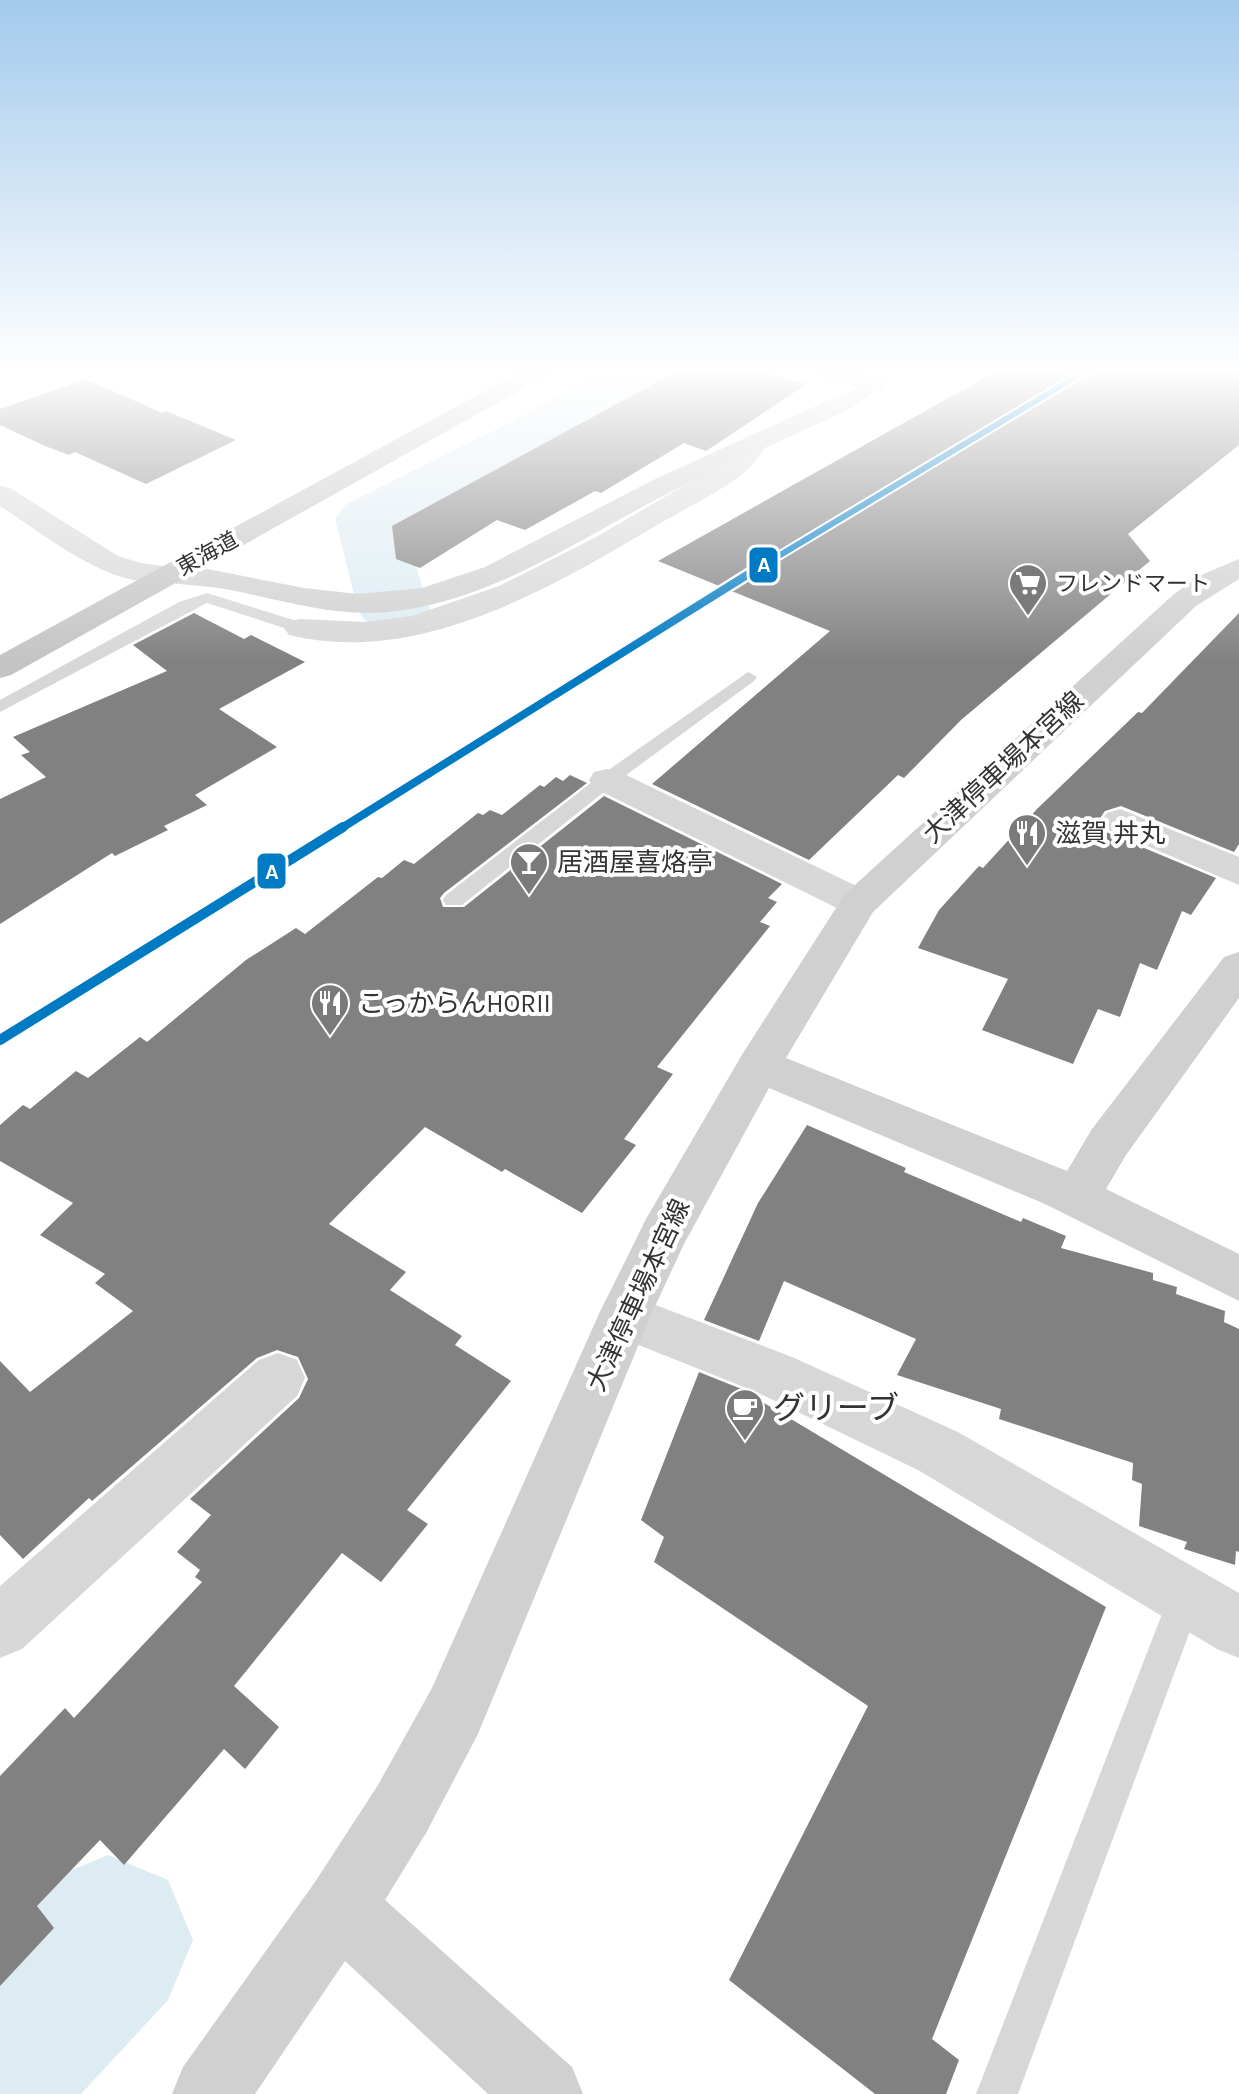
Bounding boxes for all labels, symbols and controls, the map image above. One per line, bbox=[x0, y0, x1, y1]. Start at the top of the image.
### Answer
street label: 東海道 bbox=[172, 527, 243, 581]
line badge: A bbox=[748, 546, 779, 584]
text: A bbox=[757, 552, 771, 578]
supermarket icon: フレンドマート bbox=[1007, 562, 1049, 617]
place label: フレンドマート bbox=[1056, 571, 1210, 597]
street label: 大津停車場本宮線 bbox=[917, 685, 1090, 850]
restaurant icon: 滋賀 丼丸 bbox=[1006, 812, 1048, 867]
place label: 滋賀 丼丸 bbox=[1055, 818, 1165, 849]
bar icon: 居酒屋喜烙亭 bbox=[508, 841, 550, 896]
place label: 居酒屋喜烙亭 bbox=[557, 847, 713, 878]
line badge: A bbox=[256, 852, 287, 890]
text: A bbox=[265, 859, 279, 885]
restaurant icon: こっからんHORII bbox=[309, 982, 351, 1037]
place label: こっからんHORII bbox=[358, 988, 551, 1019]
street label: 大津停車場本宮線 bbox=[580, 1194, 696, 1396]
cafe icon: グリーブ bbox=[724, 1387, 766, 1442]
place label: グリーブ bbox=[773, 1390, 899, 1427]

